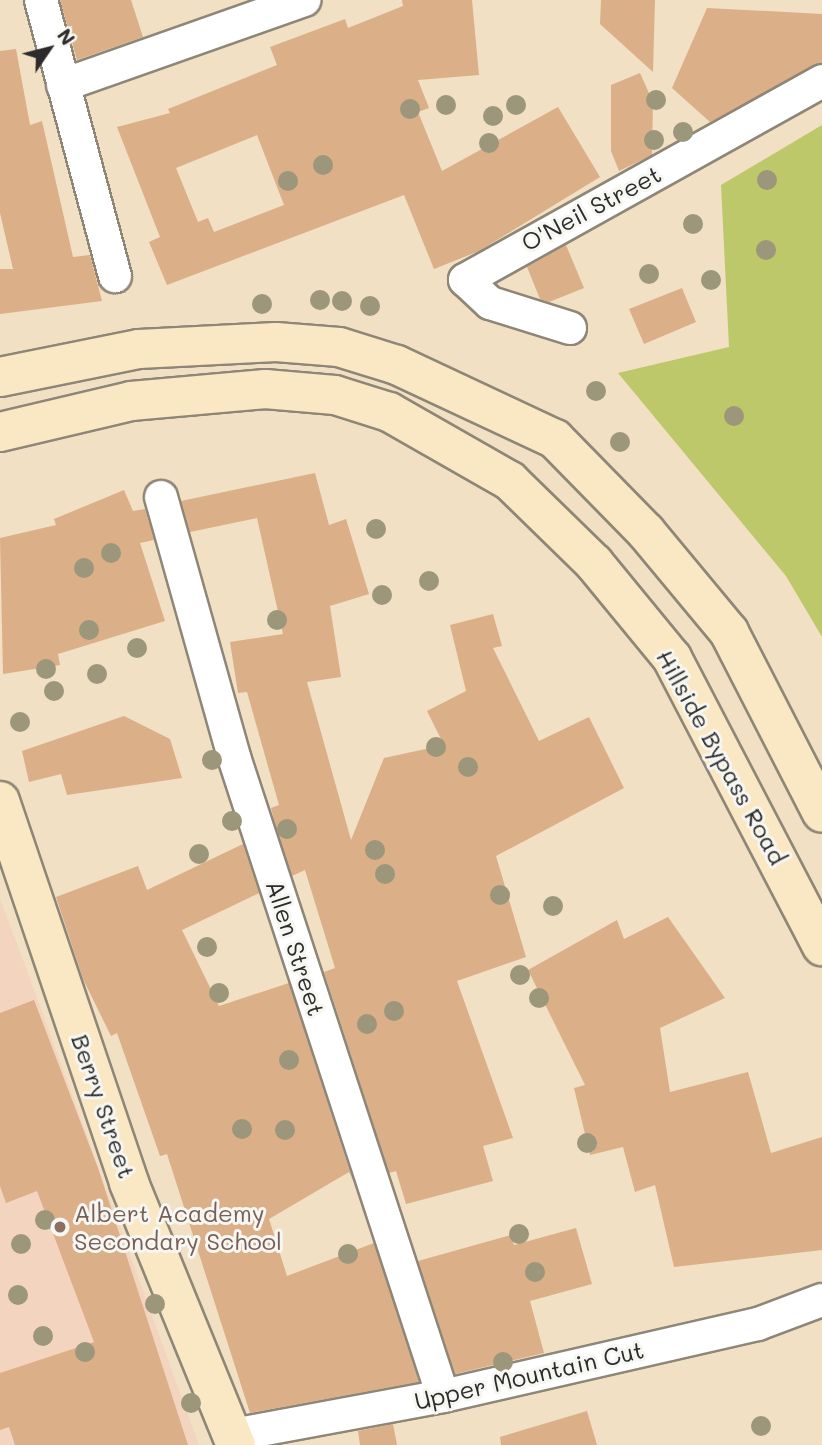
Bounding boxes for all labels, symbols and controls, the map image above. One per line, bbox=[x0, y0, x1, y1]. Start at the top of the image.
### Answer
north arrow bbox=[14, 14, 84, 84]
text: N bbox=[52, 24, 81, 50]
street label: O'Neil Street bbox=[516, 159, 666, 257]
street label: Hillside Bypass Road bbox=[651, 645, 793, 869]
street label: Allen Street bbox=[261, 877, 331, 1019]
street label: Berry Street bbox=[66, 1030, 142, 1182]
place label: Albert Academy Secondary School bbox=[74, 1199, 282, 1255]
marker: Albert Academy Secondary School bbox=[52, 1219, 68, 1235]
street label: Upper Mountain Cut bbox=[411, 1335, 647, 1415]

